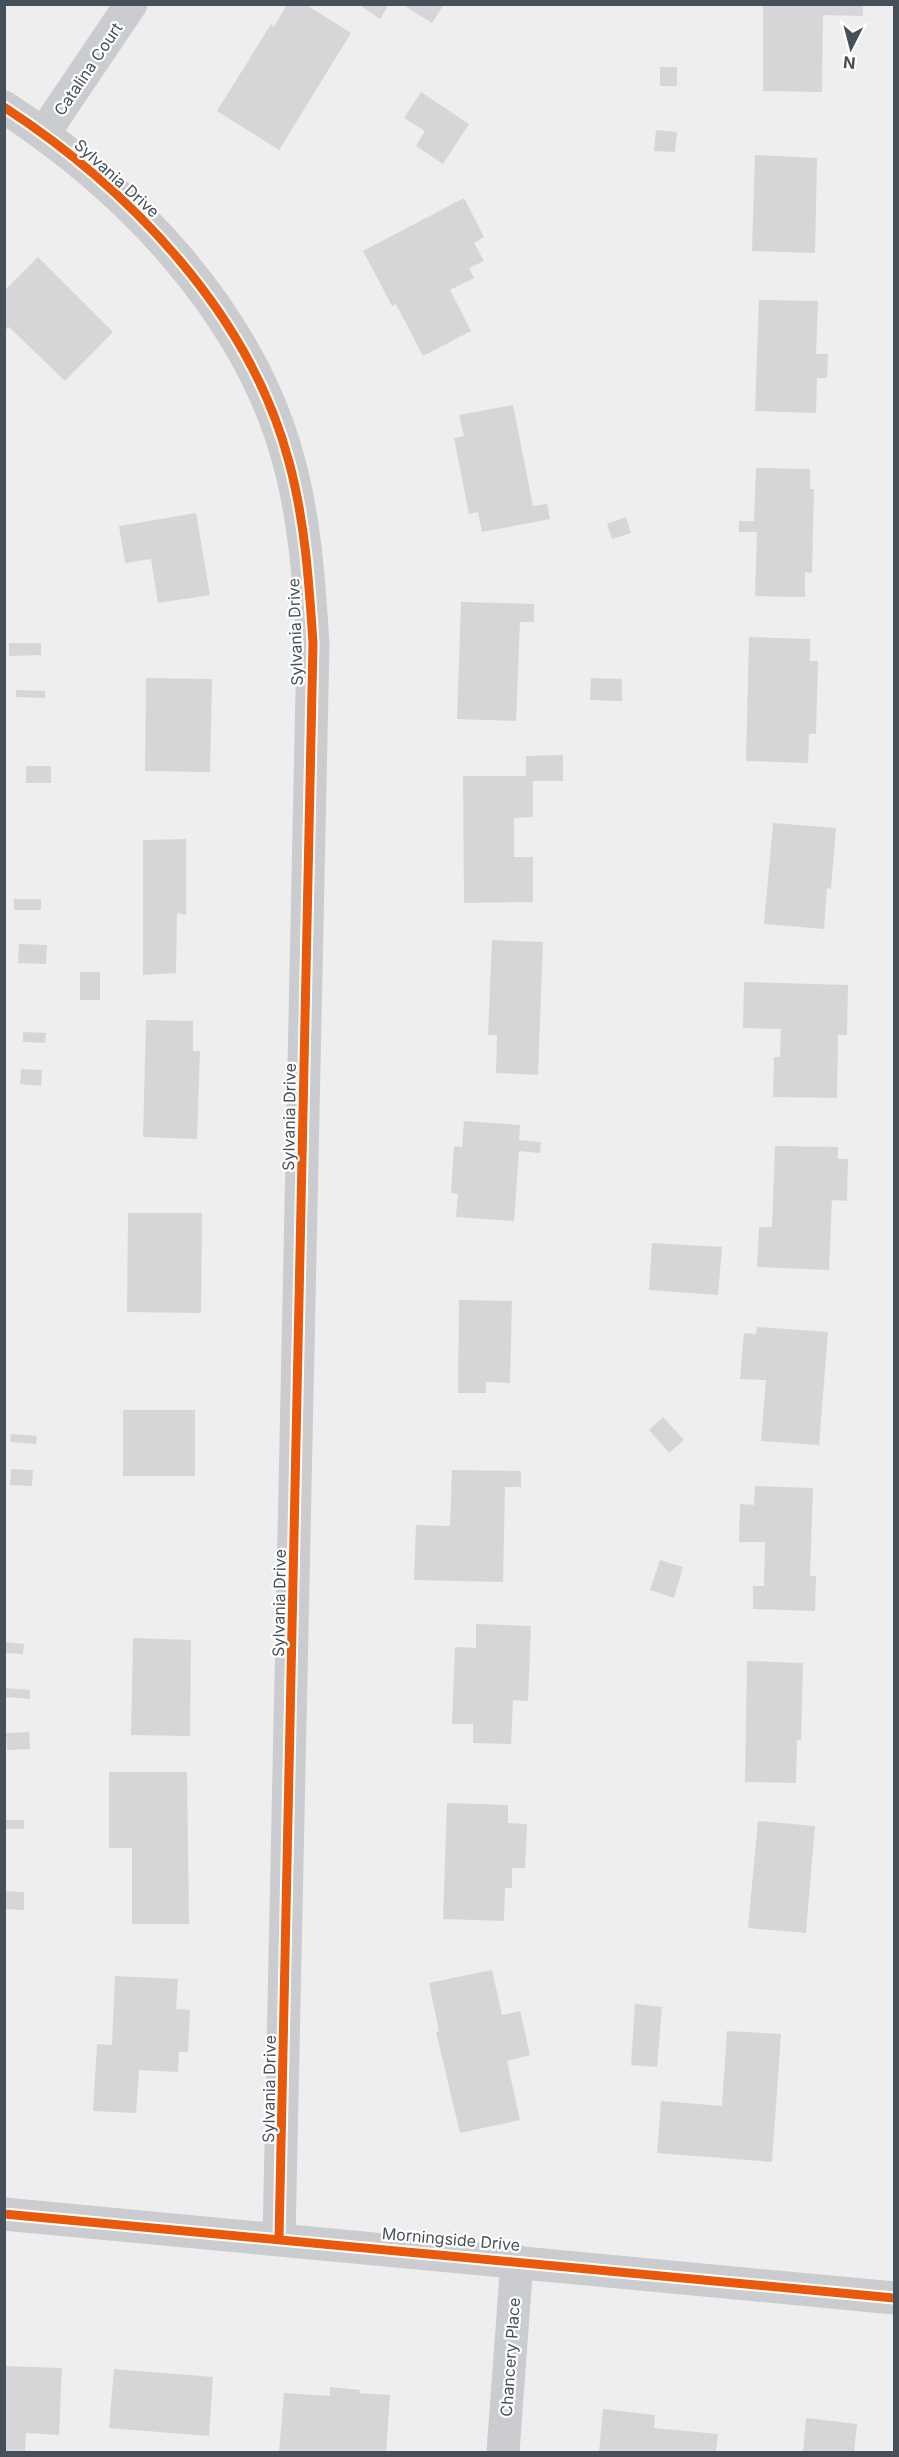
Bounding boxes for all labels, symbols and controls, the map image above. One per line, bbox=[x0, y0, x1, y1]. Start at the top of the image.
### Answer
north arrow bbox=[821, 18, 881, 78]
street label: Catalina Court bbox=[50, 19, 126, 119]
text: N bbox=[842, 52, 857, 74]
street label: Sylvania Drive bbox=[70, 135, 164, 221]
street label: Sylvania Drive bbox=[283, 578, 307, 686]
street label: Sylvania Drive bbox=[278, 1063, 300, 1171]
street label: Sylvania Drive bbox=[268, 1549, 290, 1657]
street label: Sylvania Drive bbox=[258, 2035, 280, 2143]
street label: Morningside Drive bbox=[381, 2223, 521, 2255]
street label: Chancery Place bbox=[496, 2297, 524, 2417]

